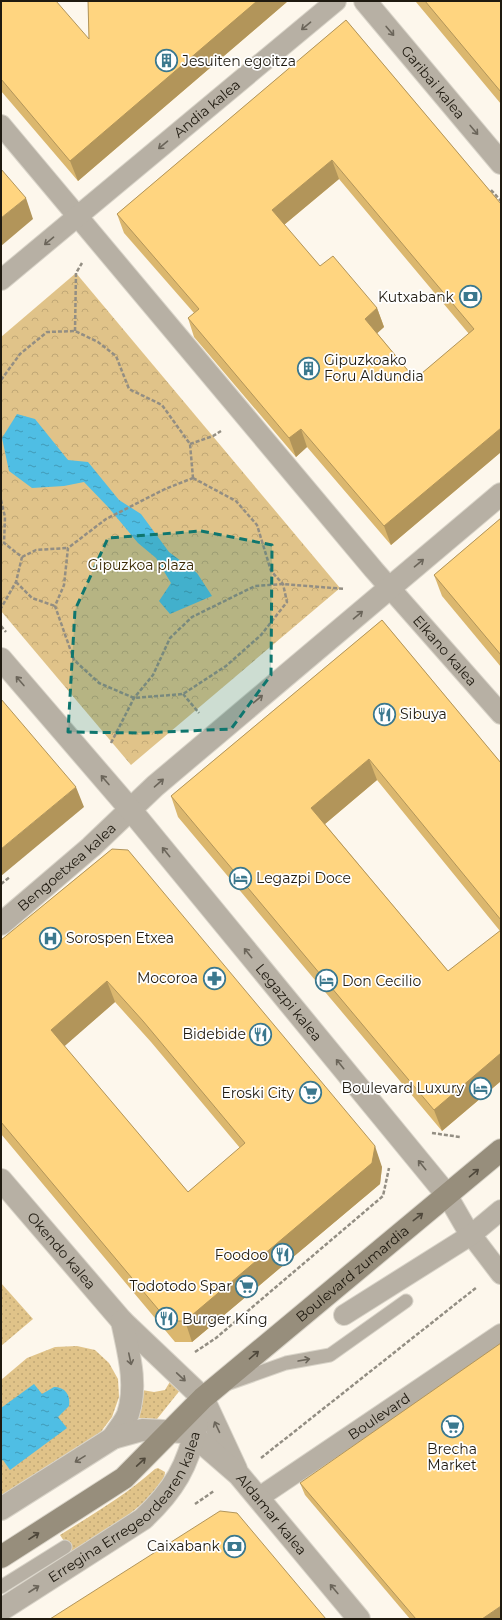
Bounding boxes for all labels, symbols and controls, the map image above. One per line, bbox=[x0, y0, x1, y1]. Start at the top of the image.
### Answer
one-way arrow bbox=[301, 21, 312, 30]
one-way arrow bbox=[385, 25, 394, 36]
street label: Garibai kalea bbox=[397, 42, 469, 123]
building icon: Jesuiten egoitza bbox=[154, 48, 180, 74]
place label: Jesuiten egoitza bbox=[181, 52, 296, 70]
street label: Andia kalea bbox=[170, 75, 244, 141]
one-way arrow bbox=[469, 125, 478, 136]
one-way arrow bbox=[158, 141, 169, 149]
one-way arrow bbox=[43, 236, 54, 245]
bank icon: Kutxabank bbox=[457, 284, 483, 310]
place label: Kutxabank bbox=[378, 288, 455, 306]
place label: Gipuzkoako Foru Aldundia bbox=[324, 351, 424, 385]
building icon: Gipuzkoako Foru Aldundia bbox=[296, 355, 322, 381]
park label: Gipuzkoa plaza bbox=[88, 556, 194, 574]
one-way arrow bbox=[414, 558, 425, 567]
one-way arrow bbox=[352, 611, 363, 620]
street label: Elkano kalea bbox=[409, 611, 481, 690]
one-way arrow bbox=[16, 676, 25, 686]
one-way arrow bbox=[253, 694, 263, 703]
restaurant icon: Sibuya bbox=[371, 701, 397, 727]
place label: Sibuya bbox=[400, 705, 447, 723]
one-way arrow bbox=[100, 775, 110, 785]
one-way arrow bbox=[154, 778, 164, 787]
street label: Bengoetxea kalea bbox=[14, 819, 120, 915]
one-way arrow bbox=[161, 847, 170, 858]
hotel icon: Legazpi Doce bbox=[227, 865, 253, 891]
place label: Legazpi Doce bbox=[256, 869, 351, 887]
hospital icon: Sorospen Etxea bbox=[37, 925, 63, 951]
place label: Sorospen Etxea bbox=[66, 929, 174, 947]
one-way arrow bbox=[244, 947, 253, 958]
street label: Legazpi kalea bbox=[252, 960, 326, 1045]
pharmacy icon: Mocoroa bbox=[201, 965, 227, 991]
hotel icon: Don Cecilio bbox=[314, 968, 340, 994]
place label: Mocoroa bbox=[137, 969, 198, 987]
place label: Don Cecilio bbox=[342, 972, 422, 990]
restaurant icon: Bidebide bbox=[248, 1021, 274, 1047]
place label: Bidebide bbox=[183, 1025, 246, 1043]
one-way arrow bbox=[335, 1059, 344, 1069]
hotel icon: Boulevard Luxury bbox=[467, 1075, 493, 1101]
place label: Boulevard Luxury bbox=[342, 1079, 464, 1097]
supermarket icon: Eroski City bbox=[297, 1080, 323, 1106]
place label: Eroski City bbox=[221, 1084, 294, 1102]
one-way arrow bbox=[418, 1159, 427, 1170]
one-way arrow bbox=[469, 1168, 479, 1177]
street label: Okendo kalea bbox=[23, 1208, 100, 1293]
one-way arrow bbox=[413, 1213, 424, 1222]
street label: Boulevard zumardia bbox=[292, 1221, 413, 1326]
restaurant icon: Foodoo bbox=[270, 1242, 296, 1268]
place label: Foodoo bbox=[215, 1246, 268, 1264]
supermarket icon: Todotodo Spar bbox=[234, 1273, 260, 1299]
place label: Todotodo Spar bbox=[130, 1277, 232, 1295]
restaurant icon: Burger King bbox=[154, 1306, 180, 1332]
place label: Burger King bbox=[182, 1310, 268, 1328]
one-way arrow bbox=[249, 1350, 259, 1359]
one-way arrow bbox=[126, 1352, 134, 1365]
one-way arrow bbox=[297, 1356, 310, 1364]
one-way arrow bbox=[176, 1372, 186, 1382]
street label: Boulevard bbox=[344, 1389, 414, 1444]
supermarket icon: Brecha Market bbox=[439, 1414, 465, 1440]
one-way arrow bbox=[213, 1422, 220, 1434]
street label: Erregina Erregeordearen kalea bbox=[45, 1429, 204, 1586]
place label: Brecha Market bbox=[427, 1440, 477, 1474]
one-way arrow bbox=[75, 1455, 86, 1463]
one-way arrow bbox=[136, 1458, 146, 1467]
street label: Aldamar kalea bbox=[232, 1470, 311, 1559]
one-way arrow bbox=[28, 1532, 39, 1540]
bank icon: Caixabank bbox=[222, 1533, 248, 1559]
place label: Caixabank bbox=[147, 1537, 221, 1555]
one-way arrow bbox=[329, 1584, 338, 1594]
one-way arrow bbox=[28, 1585, 39, 1593]

